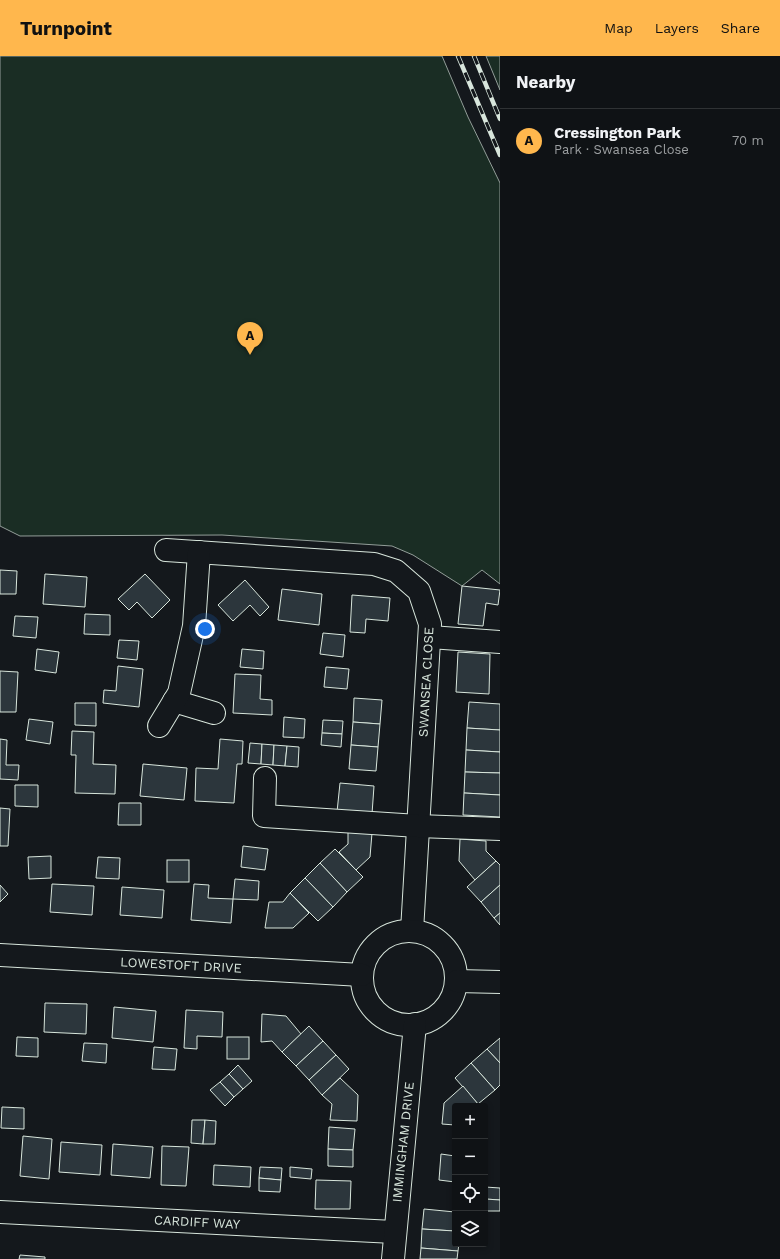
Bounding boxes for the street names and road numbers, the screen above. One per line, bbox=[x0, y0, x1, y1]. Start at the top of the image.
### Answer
street label: SWANSEA CLOSE bbox=[416, 627, 436, 737]
street label: LOWESTOFT DRIVE bbox=[120, 954, 242, 976]
street label: IMMINGHAM DRIVE bbox=[389, 1081, 417, 1203]
street label: CARDIFF WAY bbox=[154, 1212, 241, 1232]

